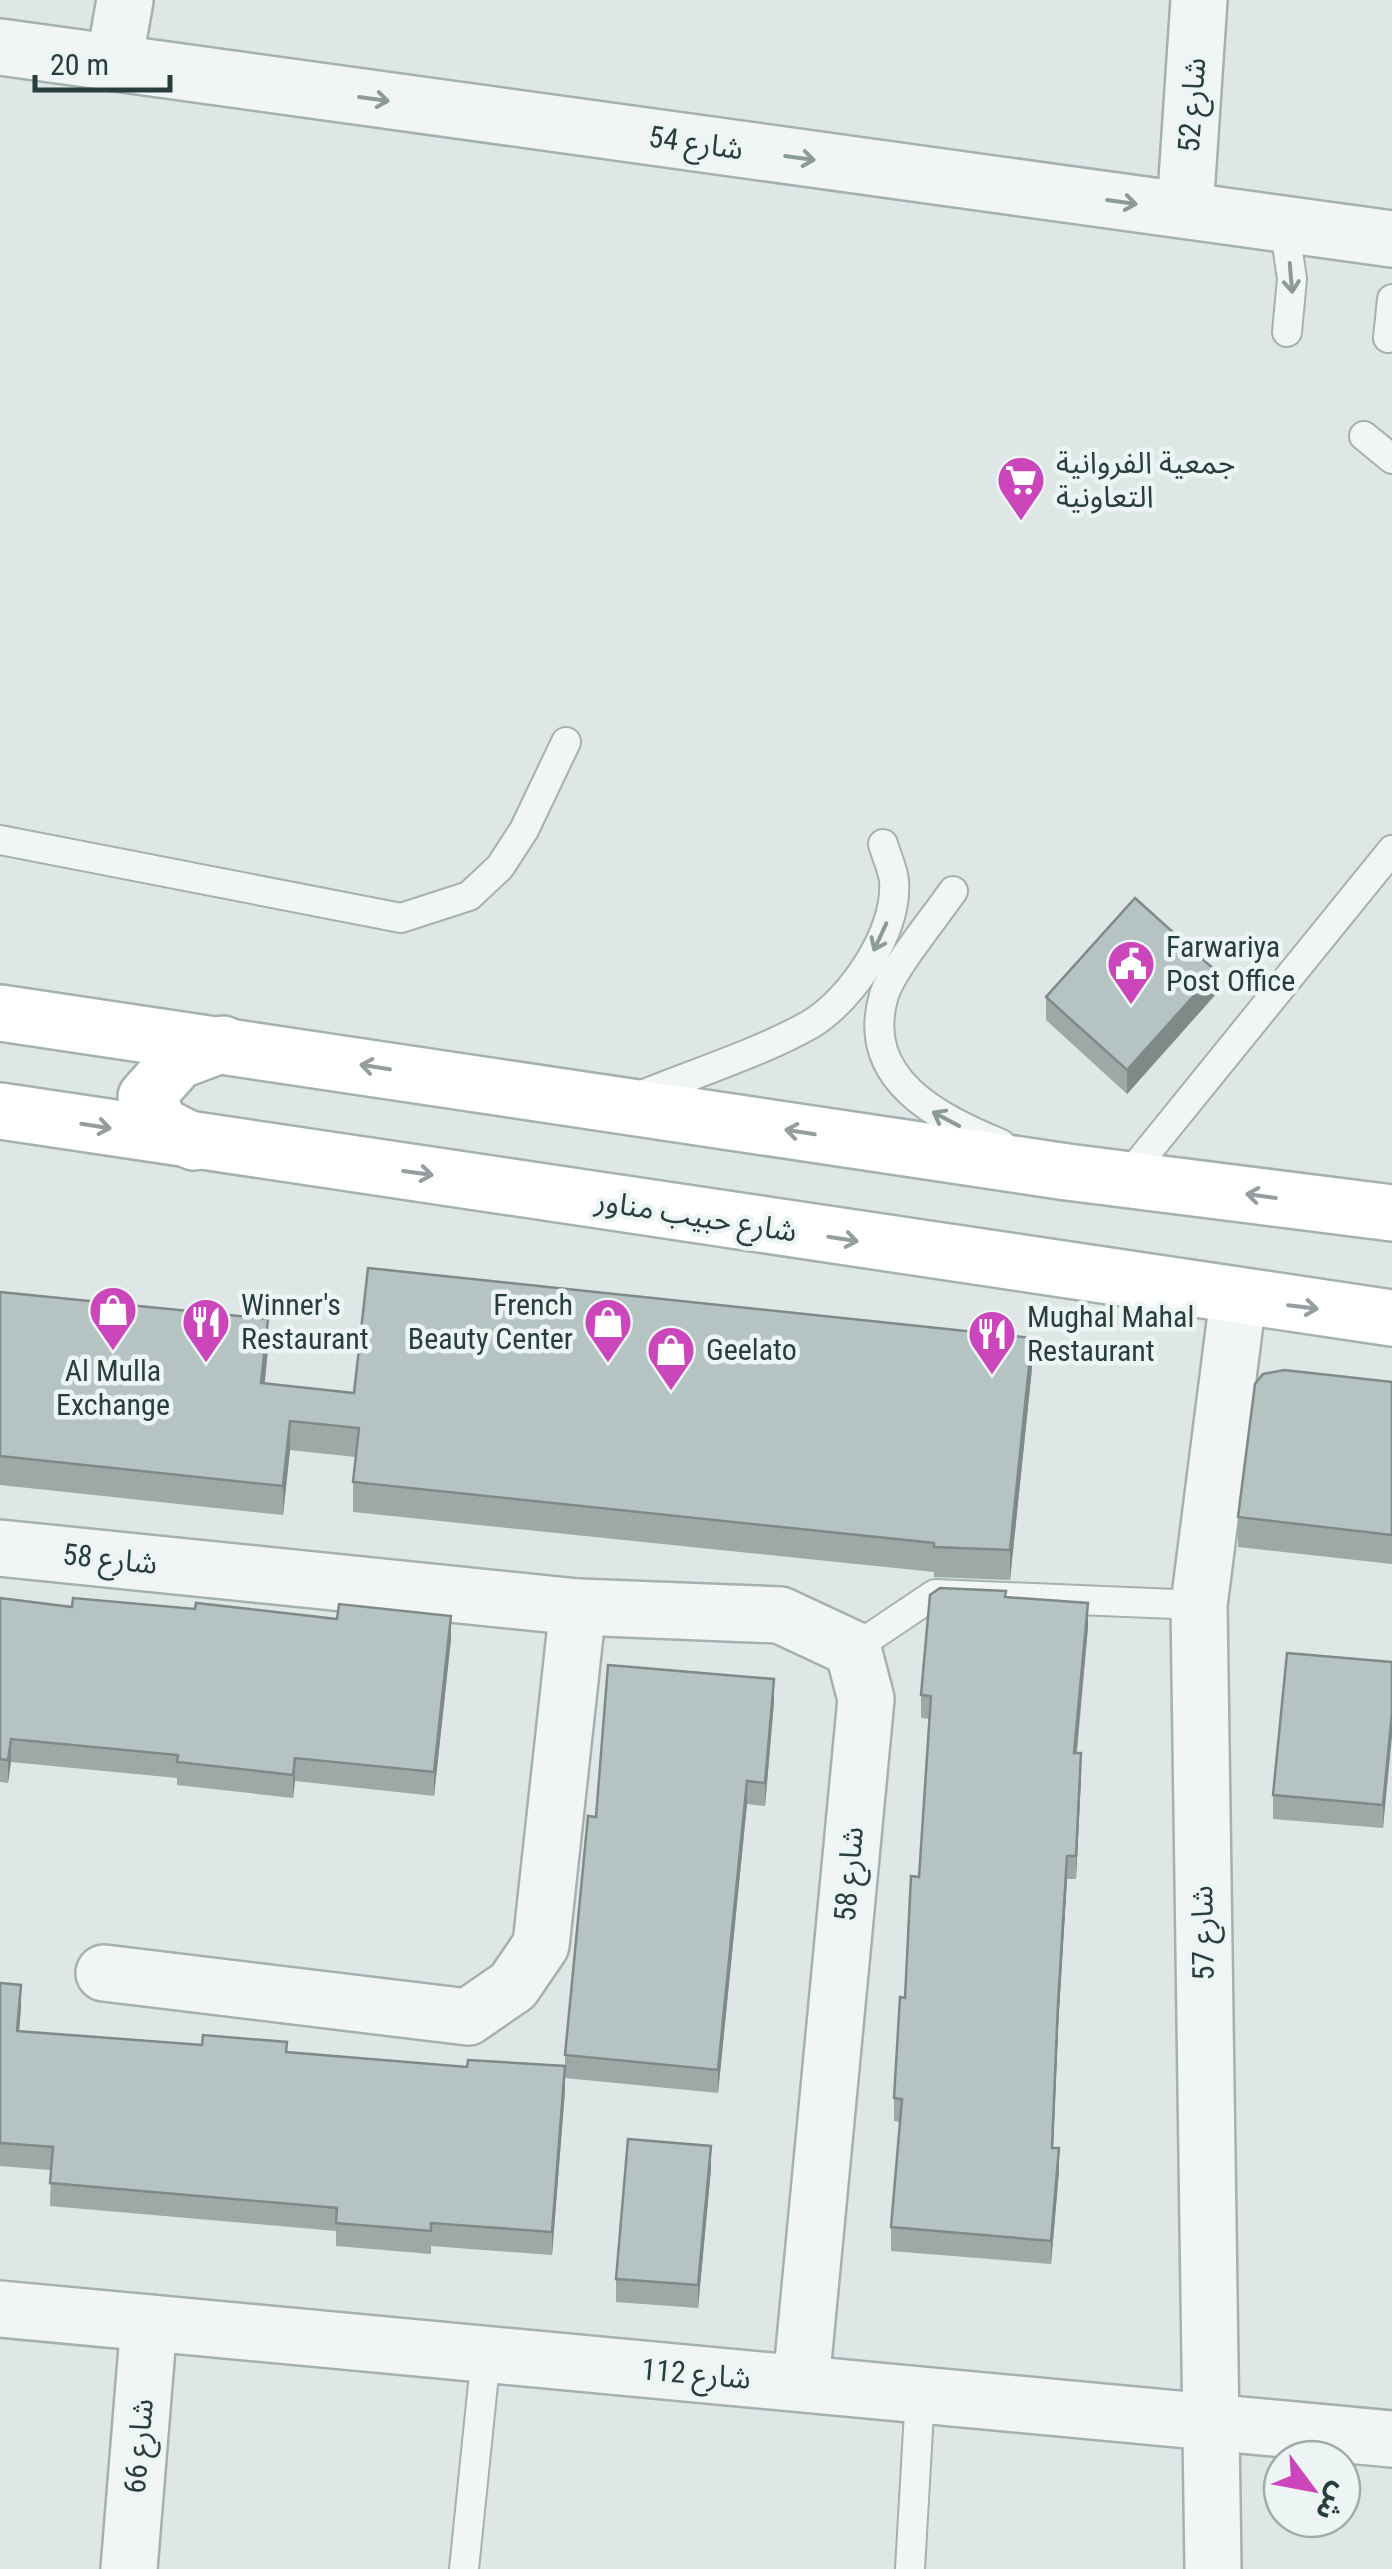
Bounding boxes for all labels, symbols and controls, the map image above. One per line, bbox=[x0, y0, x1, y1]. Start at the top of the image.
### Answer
scale bar bbox=[35, 30, 170, 92]
text: 20 m bbox=[50, 47, 109, 82]
street label: شارع 52 bbox=[1171, 56, 1217, 154]
one-way arrow bbox=[357, 90, 390, 108]
street label: شارع 54 bbox=[646, 119, 746, 171]
one-way arrow bbox=[783, 149, 816, 167]
one-way arrow bbox=[1105, 193, 1138, 211]
one-way arrow bbox=[1282, 261, 1301, 294]
place label: جمعية الفروانية التعاونية bbox=[1056, 445, 1235, 514]
supermarket icon: جمعية الفروانية التعاونية bbox=[995, 454, 1047, 522]
one-way arrow bbox=[870, 921, 888, 952]
place label: Farwariya Post Office bbox=[1166, 929, 1295, 998]
public building icon: Farwariya Post Office bbox=[1105, 938, 1157, 1006]
one-way arrow bbox=[359, 1058, 392, 1076]
one-way arrow bbox=[931, 1109, 961, 1128]
one-way arrow bbox=[80, 1117, 112, 1136]
one-way arrow bbox=[784, 1123, 817, 1141]
one-way arrow bbox=[401, 1165, 433, 1183]
street label: شارع حبيب مناور bbox=[591, 1182, 799, 1254]
one-way arrow bbox=[1245, 1186, 1277, 1204]
one-way arrow bbox=[826, 1230, 858, 1249]
shop icon: Al Mulla Exchange bbox=[87, 1284, 139, 1352]
place label: Winner's Restaurant bbox=[241, 1287, 369, 1356]
place label: French Beauty Center bbox=[408, 1287, 573, 1356]
restaurant icon: Winner's Restaurant bbox=[180, 1296, 232, 1364]
shop icon: French Beauty Center bbox=[582, 1296, 634, 1364]
one-way arrow bbox=[1286, 1298, 1318, 1317]
place label: Mughal Mahal Restaurant bbox=[1027, 1299, 1194, 1368]
restaurant icon: Mughal Mahal Restaurant bbox=[966, 1308, 1018, 1376]
shop icon: Geelato bbox=[645, 1324, 697, 1392]
place label: Geelato bbox=[706, 1332, 797, 1367]
place label: Al Mulla Exchange bbox=[56, 1353, 170, 1422]
street label: شارع 58 bbox=[60, 1536, 159, 1586]
street label: شارع 58 bbox=[827, 1825, 875, 1923]
street label: شارع 57 bbox=[1184, 1885, 1226, 1981]
street label: شارع 112 bbox=[639, 2351, 752, 2401]
street label: شارع 66 bbox=[117, 2397, 165, 2495]
north arrow bbox=[1262, 2439, 1362, 2539]
text: ش bbox=[1309, 2477, 1357, 2527]

